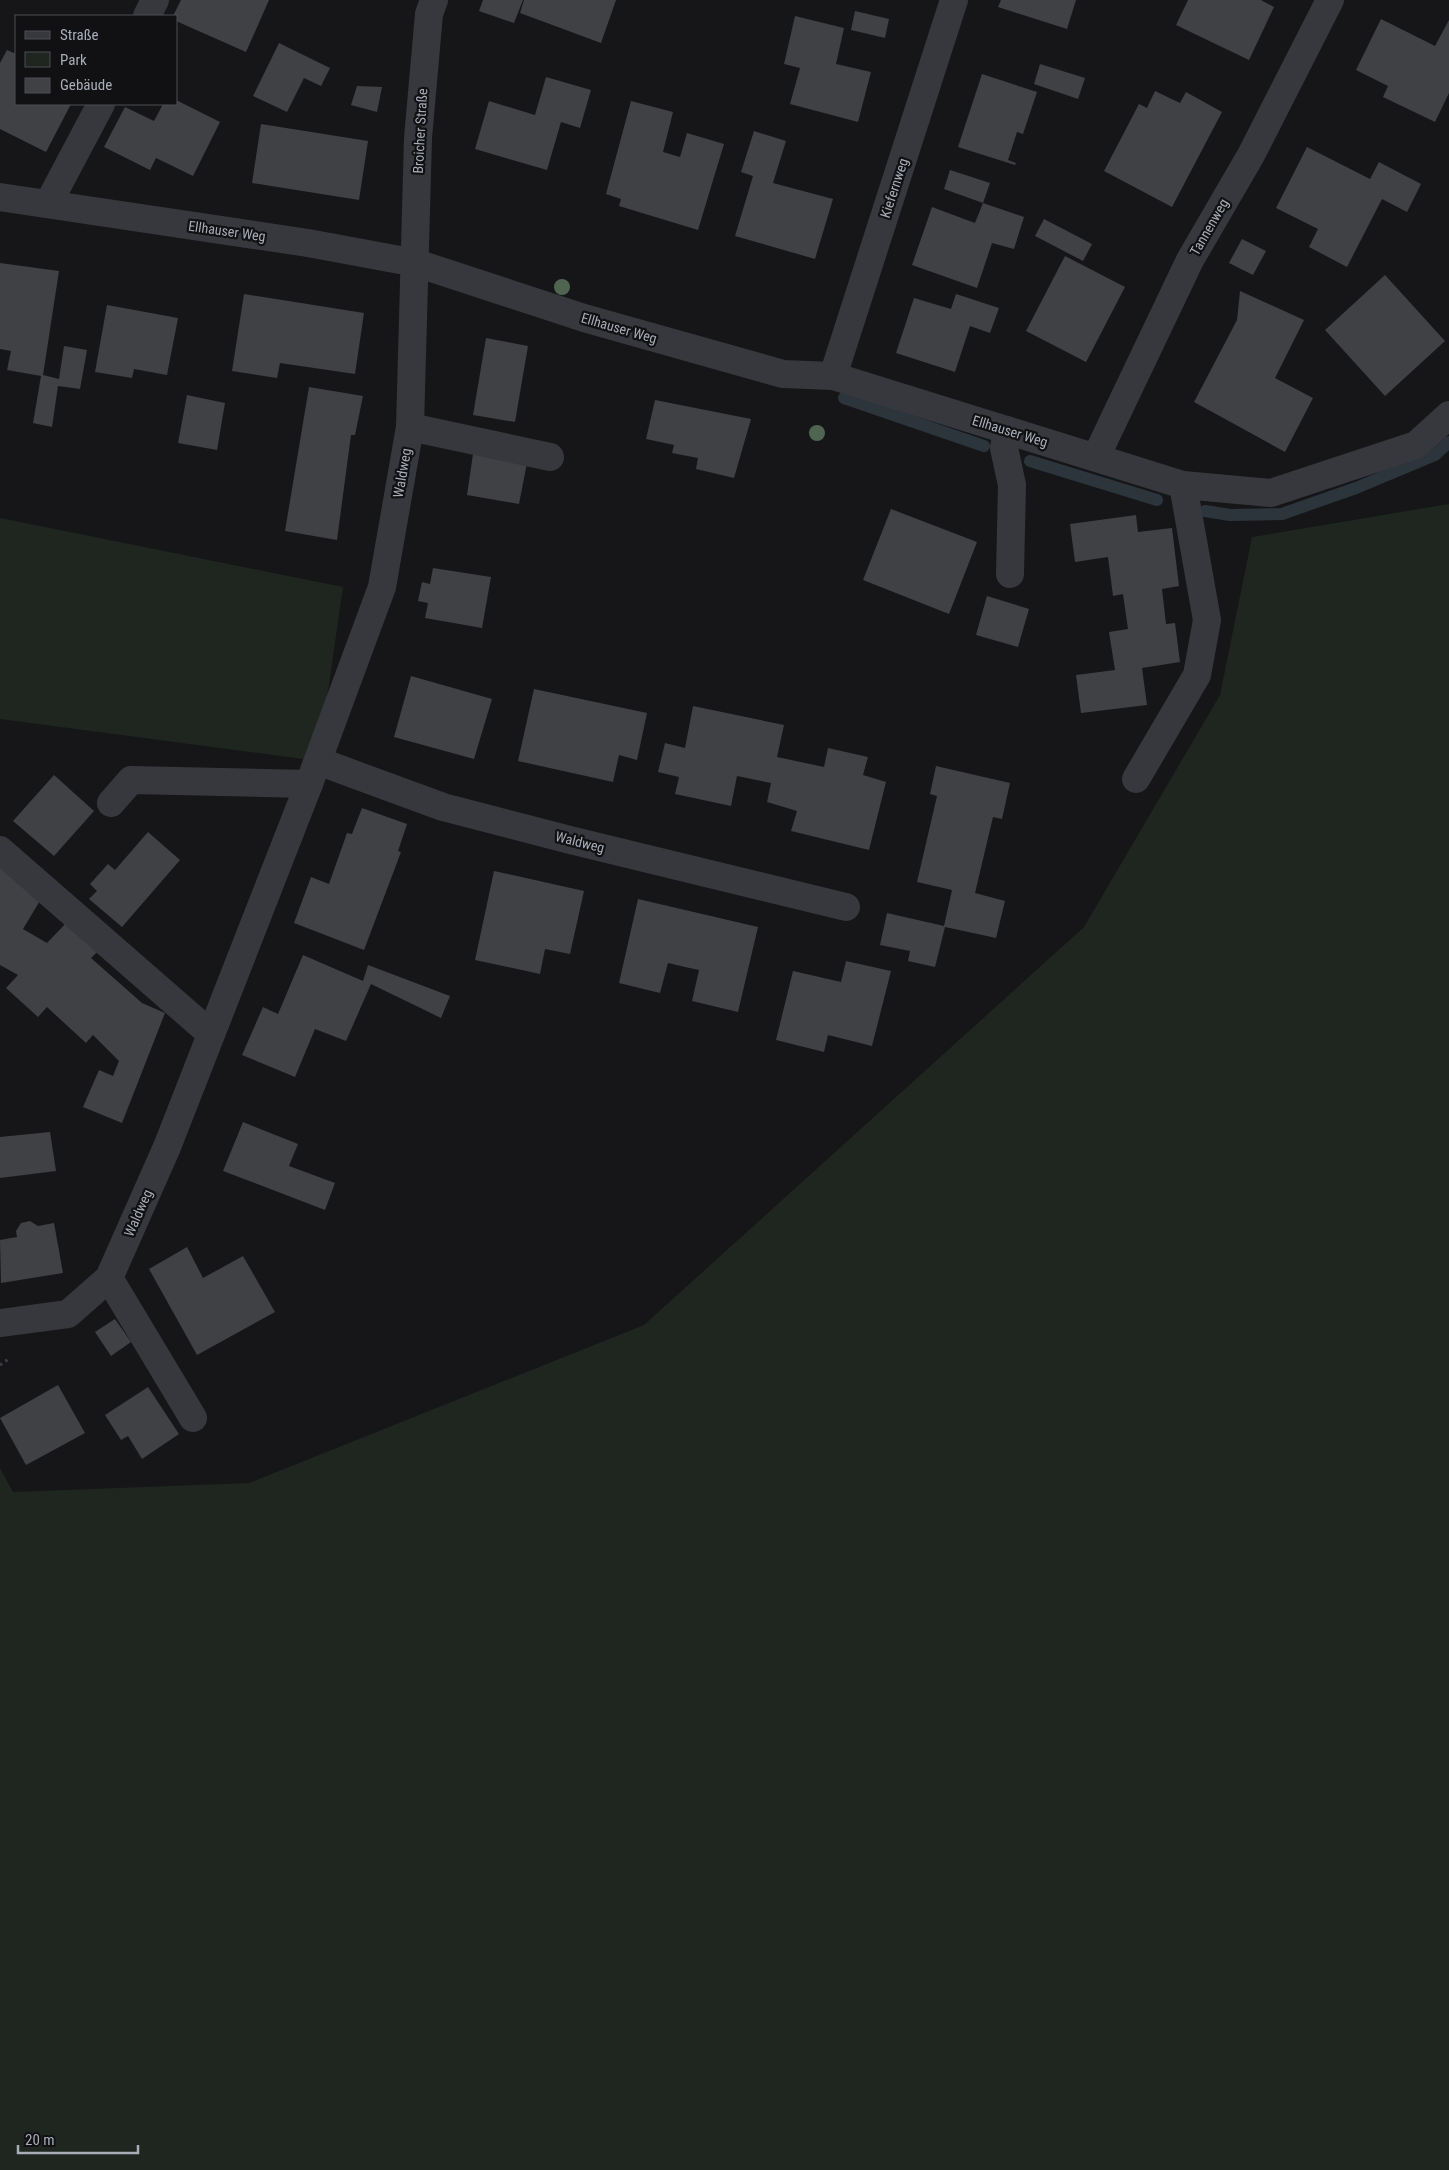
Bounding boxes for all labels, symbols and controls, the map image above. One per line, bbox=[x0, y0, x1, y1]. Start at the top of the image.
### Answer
legend bbox=[15, 15, 178, 105]
text: Straße bbox=[60, 26, 99, 44]
text: Park bbox=[60, 51, 87, 69]
text: Gebäude bbox=[60, 76, 112, 94]
street label: Broicher Straße bbox=[410, 88, 430, 174]
street label: Kiefernweg bbox=[877, 156, 911, 220]
street label: Tannenweg bbox=[1186, 196, 1232, 258]
street label: Ellhauser Weg bbox=[187, 218, 267, 244]
street label: Ellhauser Weg bbox=[579, 310, 659, 346]
street label: Ellhauser Weg bbox=[970, 412, 1050, 450]
street label: Waldweg bbox=[390, 447, 414, 499]
street label: Waldweg bbox=[554, 828, 606, 856]
street label: Waldweg bbox=[121, 1187, 155, 1239]
scale bar bbox=[18, 2122, 138, 2154]
text: 20 m bbox=[25, 2131, 55, 2149]

